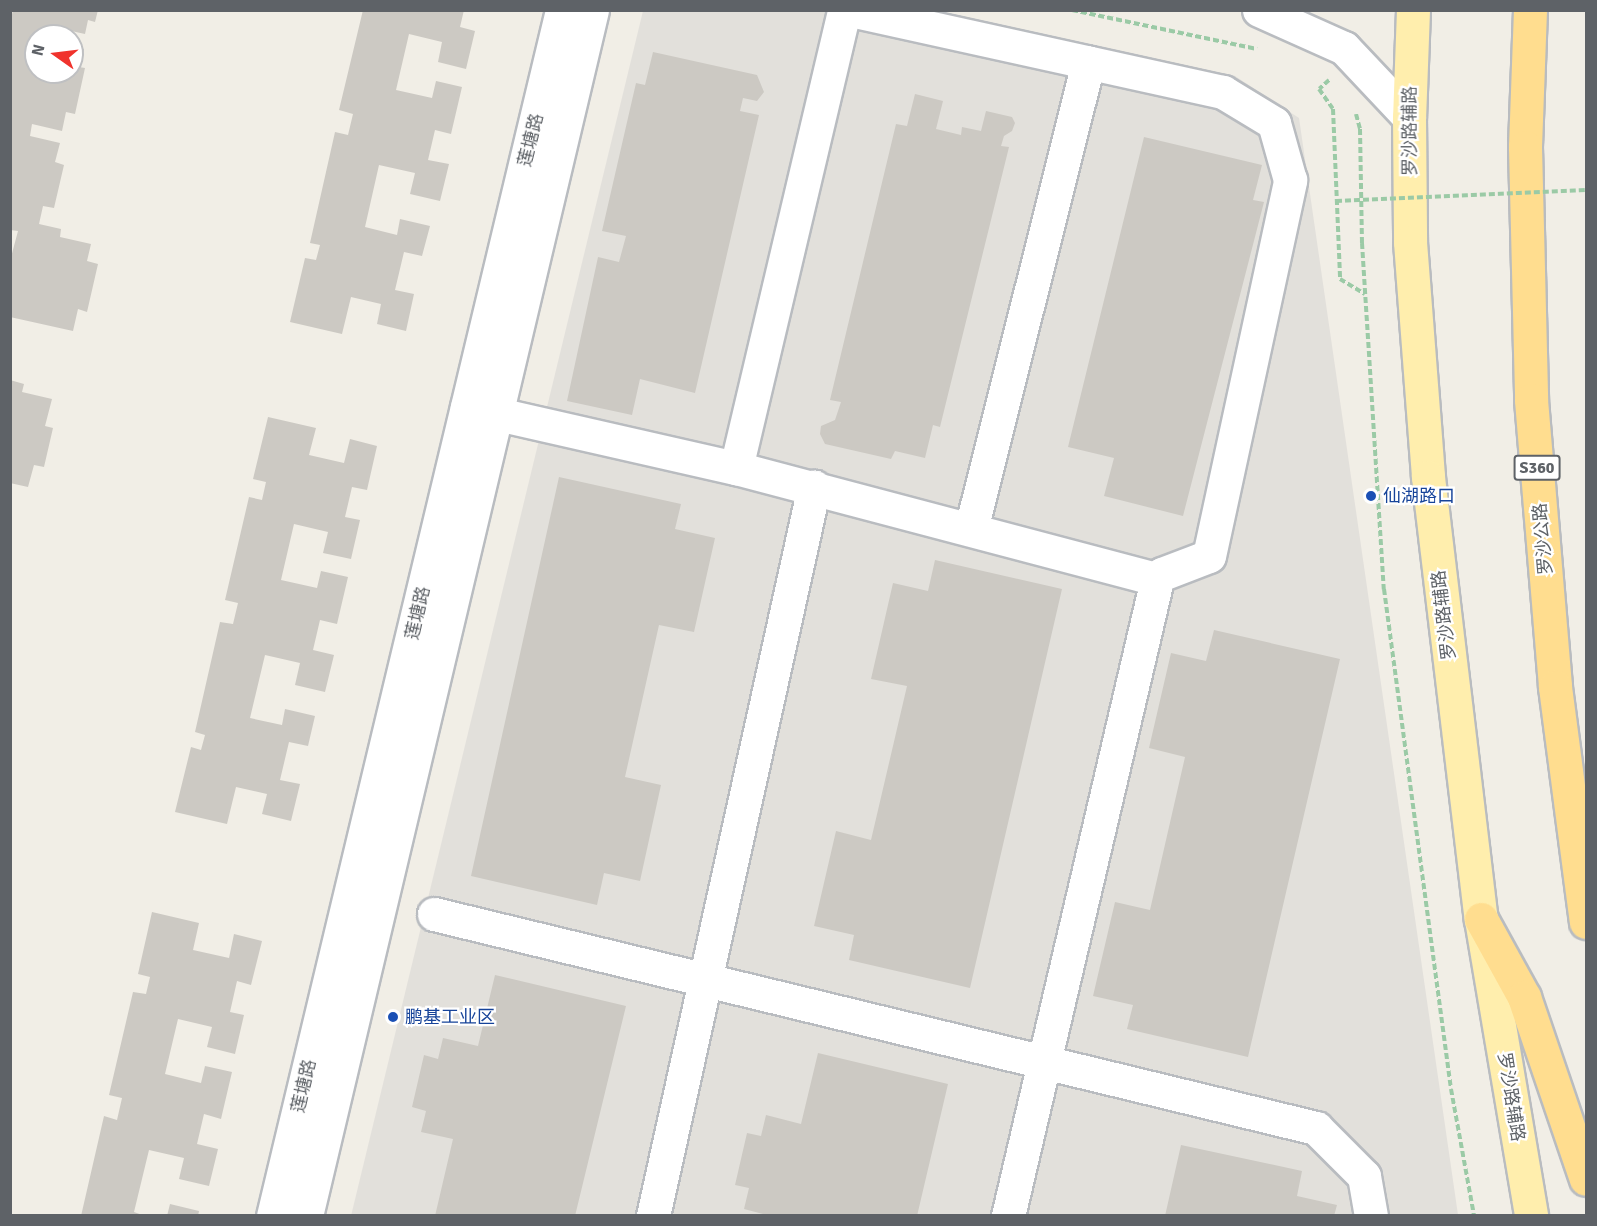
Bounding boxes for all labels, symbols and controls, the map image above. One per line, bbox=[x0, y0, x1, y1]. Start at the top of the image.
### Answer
north arrow bbox=[24, 24, 84, 84]
text: N bbox=[27, 42, 50, 58]
street label: 罗沙路辅路 bbox=[1399, 86, 1421, 176]
street label: 莲塘路 bbox=[514, 111, 548, 169]
road number: S360 bbox=[1513, 455, 1561, 481]
place label: 仙湖路口 bbox=[1383, 485, 1455, 507]
marker: 仙湖路口 bbox=[1364, 489, 1378, 503]
street label: 罗沙公路 bbox=[1529, 502, 1557, 576]
street label: 罗沙路辅路 bbox=[1428, 569, 1460, 661]
street label: 莲塘路 bbox=[401, 584, 435, 642]
place label: 鹏基工业区 bbox=[405, 1006, 495, 1028]
marker: 鹏基工业区 bbox=[386, 1010, 400, 1024]
street label: 罗沙路辅路 bbox=[1493, 1051, 1529, 1143]
street label: 莲塘路 bbox=[287, 1057, 321, 1115]

